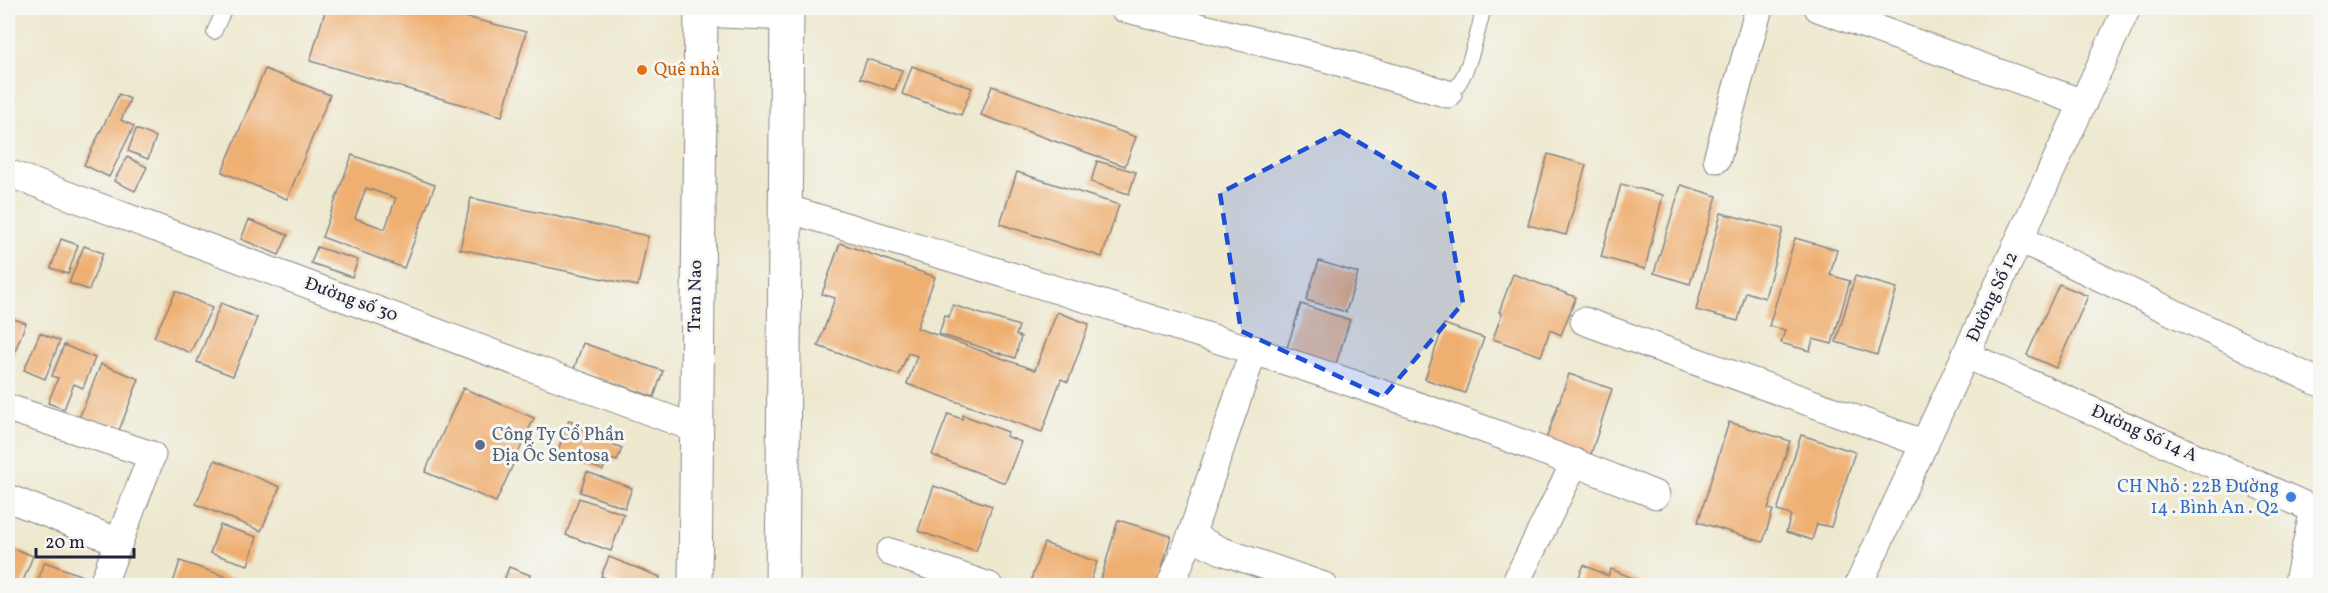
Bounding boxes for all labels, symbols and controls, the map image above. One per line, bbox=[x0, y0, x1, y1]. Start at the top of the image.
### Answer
place label: Quê nhà bbox=[654, 58, 720, 83]
marker: Quê nhà bbox=[635, 63, 649, 77]
street label: Đường Số 12 bbox=[1961, 248, 2025, 346]
street label: Tran Nao bbox=[683, 260, 709, 332]
street label: Đường số 30 bbox=[301, 272, 401, 329]
street label: Đường Số 14 A bbox=[2087, 399, 2202, 469]
place label: Công Ty Cổ Phần Địa Ốc Sentosa bbox=[492, 423, 625, 469]
marker: Công Ty Cổ Phần Địa Ốc Sentosa bbox=[473, 438, 487, 452]
place label: CH Nhỏ : 22B Đường 14 . Bình An . Q2 bbox=[2117, 475, 2279, 521]
marker: CH Nhỏ : 22B Đường 14 . Bình An . Q2 bbox=[2284, 490, 2298, 504]
scale bar bbox=[36, 521, 134, 559]
text: 20 m bbox=[45, 531, 85, 556]

